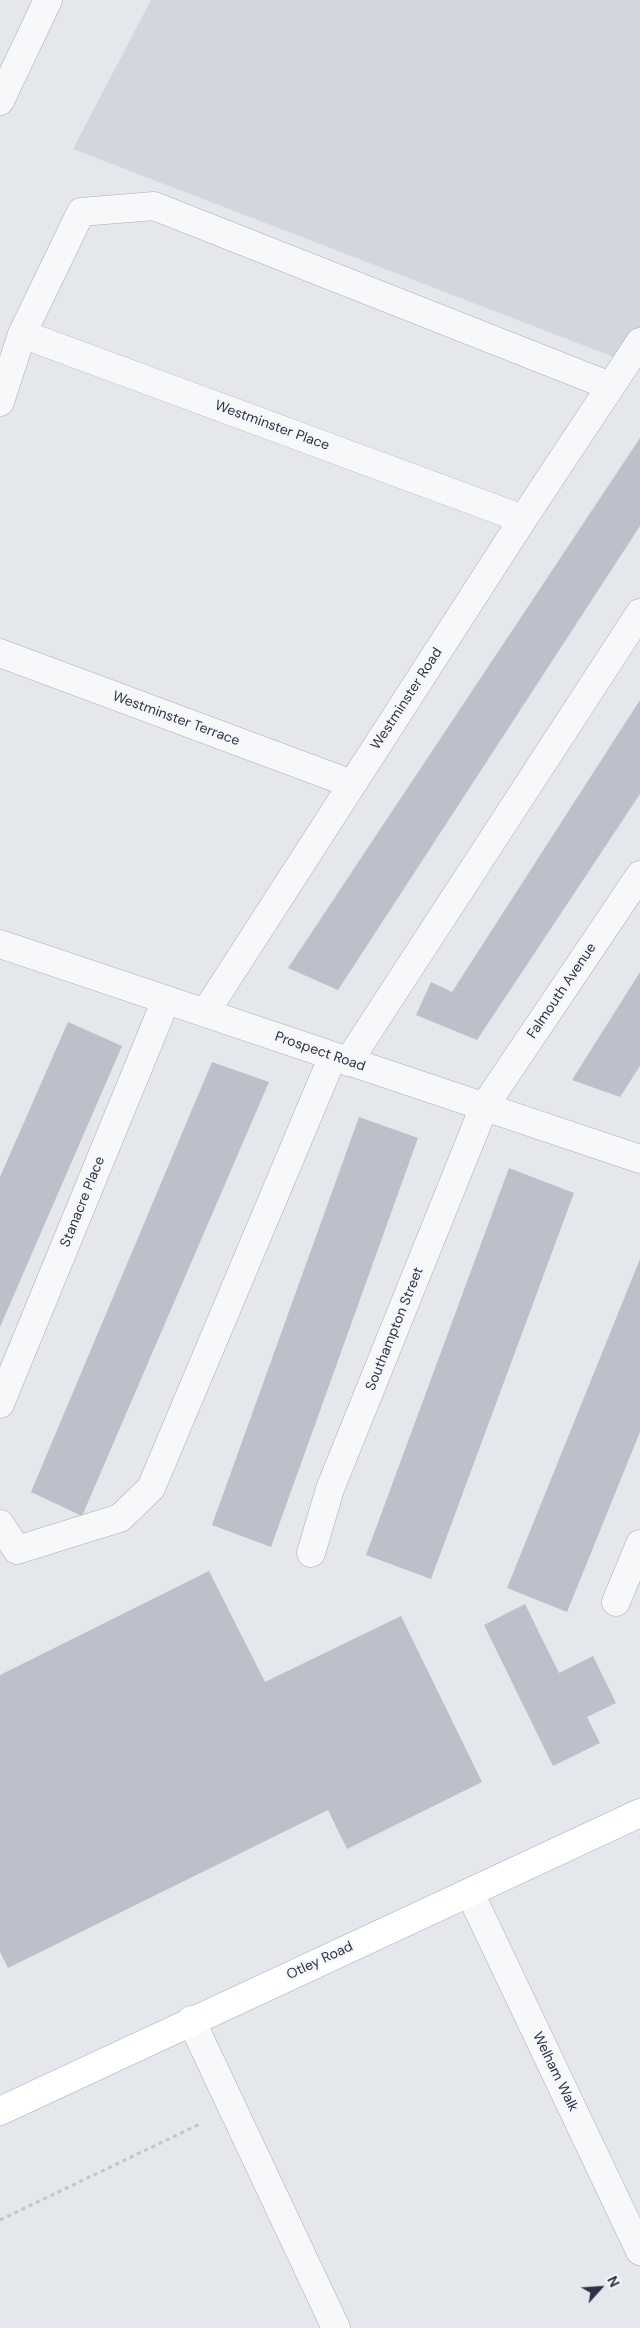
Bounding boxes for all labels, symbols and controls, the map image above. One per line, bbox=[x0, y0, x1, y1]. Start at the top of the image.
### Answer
street label: Westminster Place bbox=[212, 397, 332, 455]
street label: Westminster Road bbox=[368, 645, 446, 753]
street label: Westminster Terrace bbox=[110, 688, 242, 750]
street label: Falmouth Avenue bbox=[524, 940, 600, 1042]
street label: Prospect Road bbox=[272, 1029, 368, 1075]
street label: Stanacre Place bbox=[57, 1154, 109, 1250]
street label: Southampton Street bbox=[363, 1265, 427, 1393]
street label: Otley Road bbox=[284, 1938, 356, 1984]
street label: Welham Walk bbox=[529, 2029, 581, 2115]
north arrow bbox=[575, 2263, 625, 2313]
text: N bbox=[603, 2273, 624, 2290]

